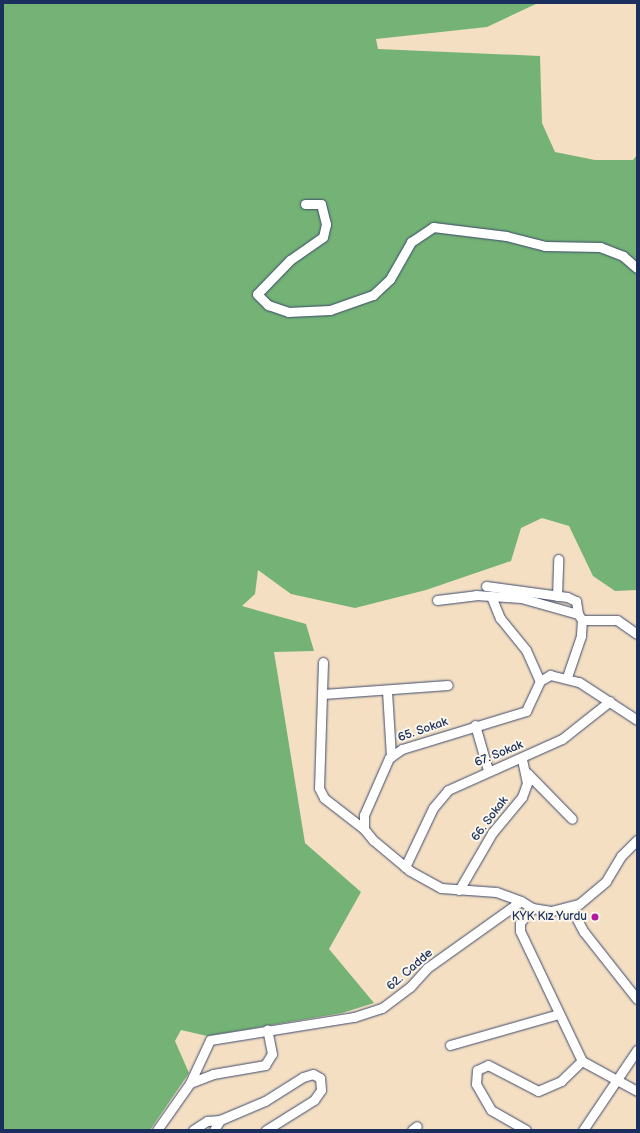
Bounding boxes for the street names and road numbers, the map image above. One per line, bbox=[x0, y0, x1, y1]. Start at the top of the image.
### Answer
street label: 65. Sokak bbox=[396, 715, 450, 745]
street label: 67. Sokak bbox=[473, 738, 525, 770]
street label: 66. Sokak bbox=[468, 794, 512, 844]
street label: 62. Cadde bbox=[384, 946, 436, 994]

